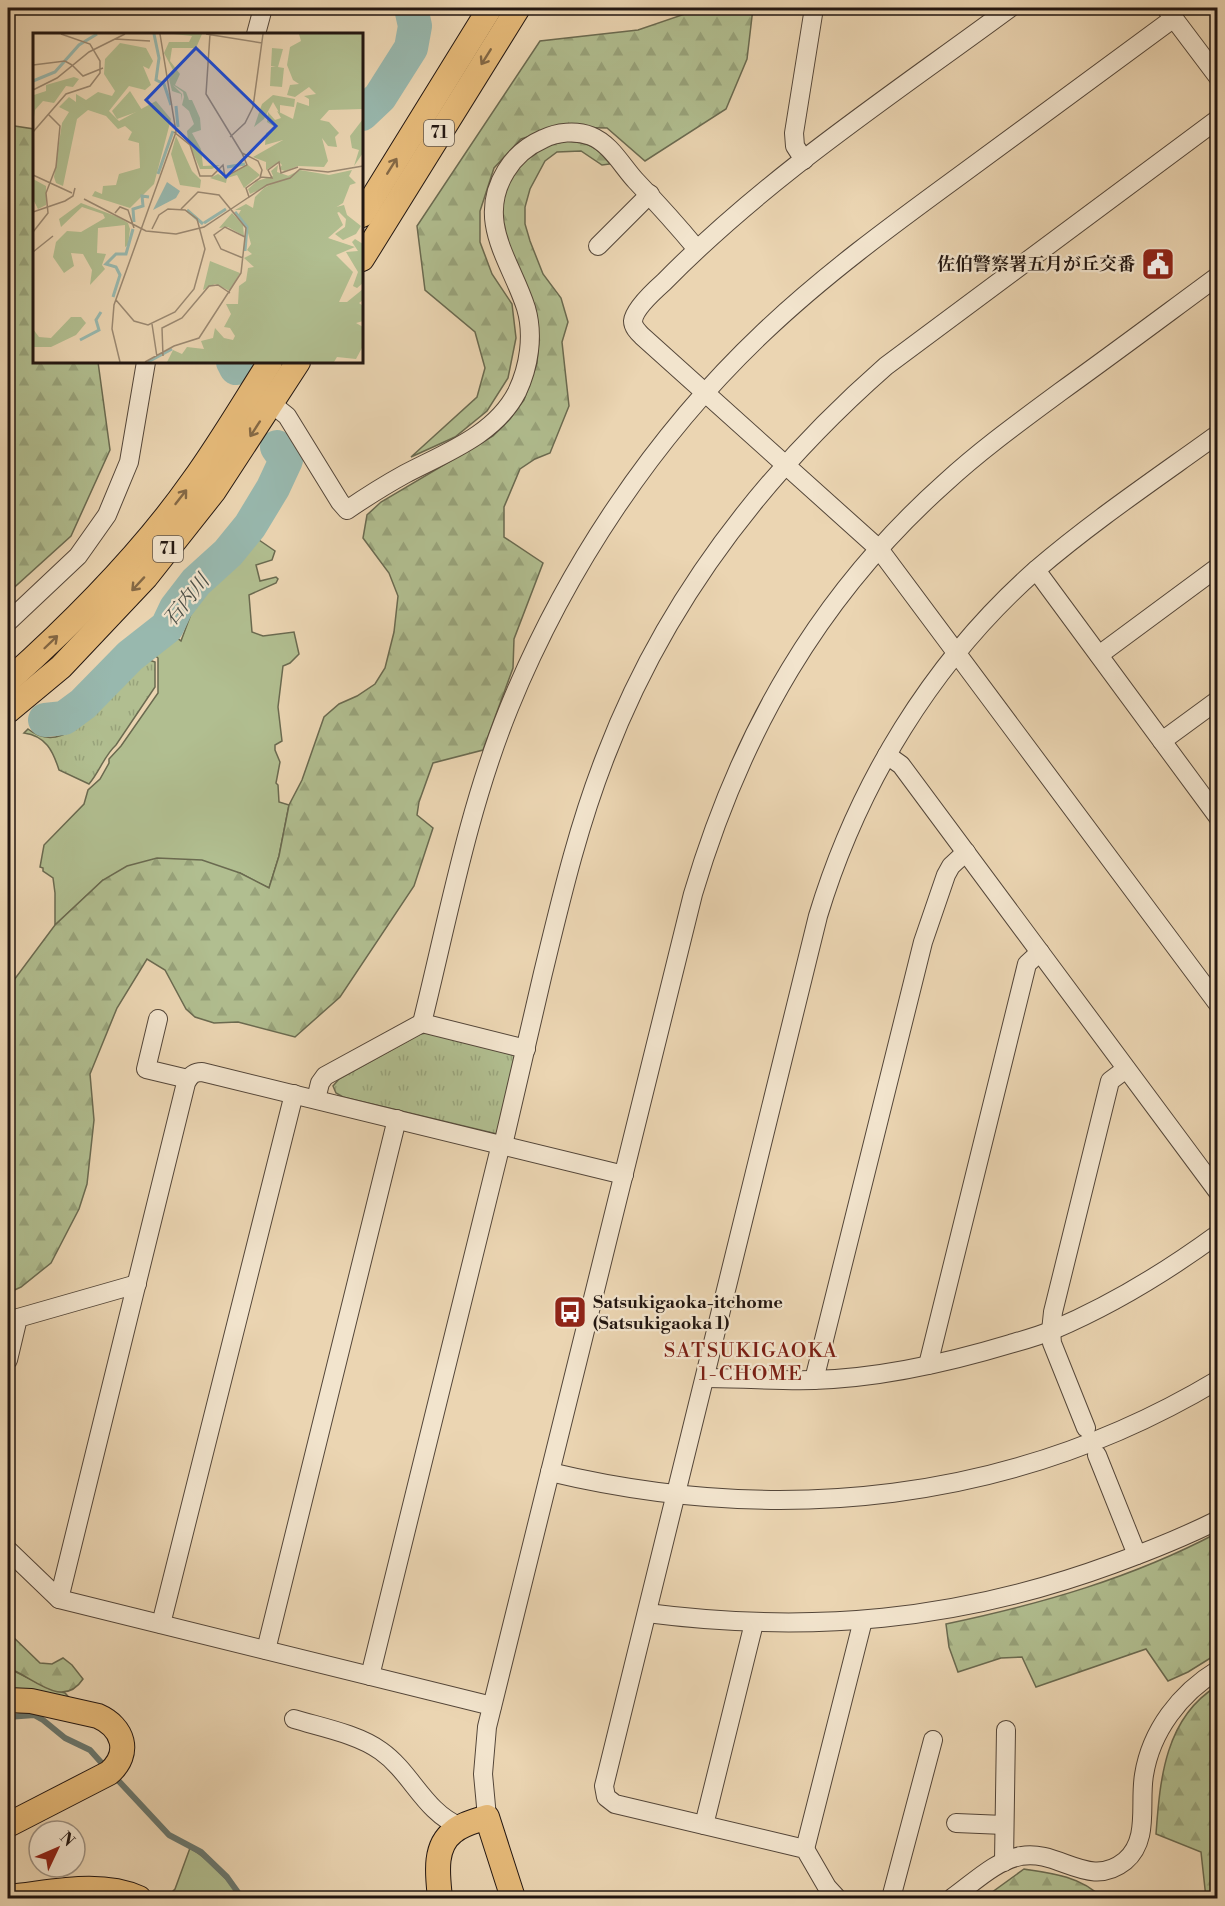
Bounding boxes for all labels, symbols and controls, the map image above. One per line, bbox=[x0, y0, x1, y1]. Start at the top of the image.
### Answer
inset map bbox=[33, 33, 363, 363]
one-way arrow bbox=[480, 48, 492, 65]
road number: 71 bbox=[424, 120, 454, 146]
one-way arrow bbox=[387, 158, 399, 175]
public building icon: 佐伯警察署五月が丘交番 bbox=[1140, 246, 1176, 282]
place label: 佐伯警察署五月が丘交番 bbox=[937, 253, 1135, 276]
one-way arrow bbox=[249, 420, 261, 436]
one-way arrow bbox=[174, 489, 187, 505]
road number: 71 bbox=[153, 536, 183, 562]
water label: 石内川 bbox=[158, 568, 217, 632]
one-way arrow bbox=[131, 577, 146, 592]
one-way arrow bbox=[43, 635, 58, 649]
place label: Satsukigaoka-itchome (Satsukigaoka 1) bbox=[593, 1291, 783, 1335]
bus stop icon: Satsukigaoka-itchome (Satsukigaoka 1) bbox=[552, 1294, 588, 1330]
district label: SATSUKIGAOKA 1-CHOME bbox=[664, 1339, 838, 1387]
north arrow bbox=[27, 1819, 87, 1879]
text: N bbox=[55, 1828, 79, 1851]

